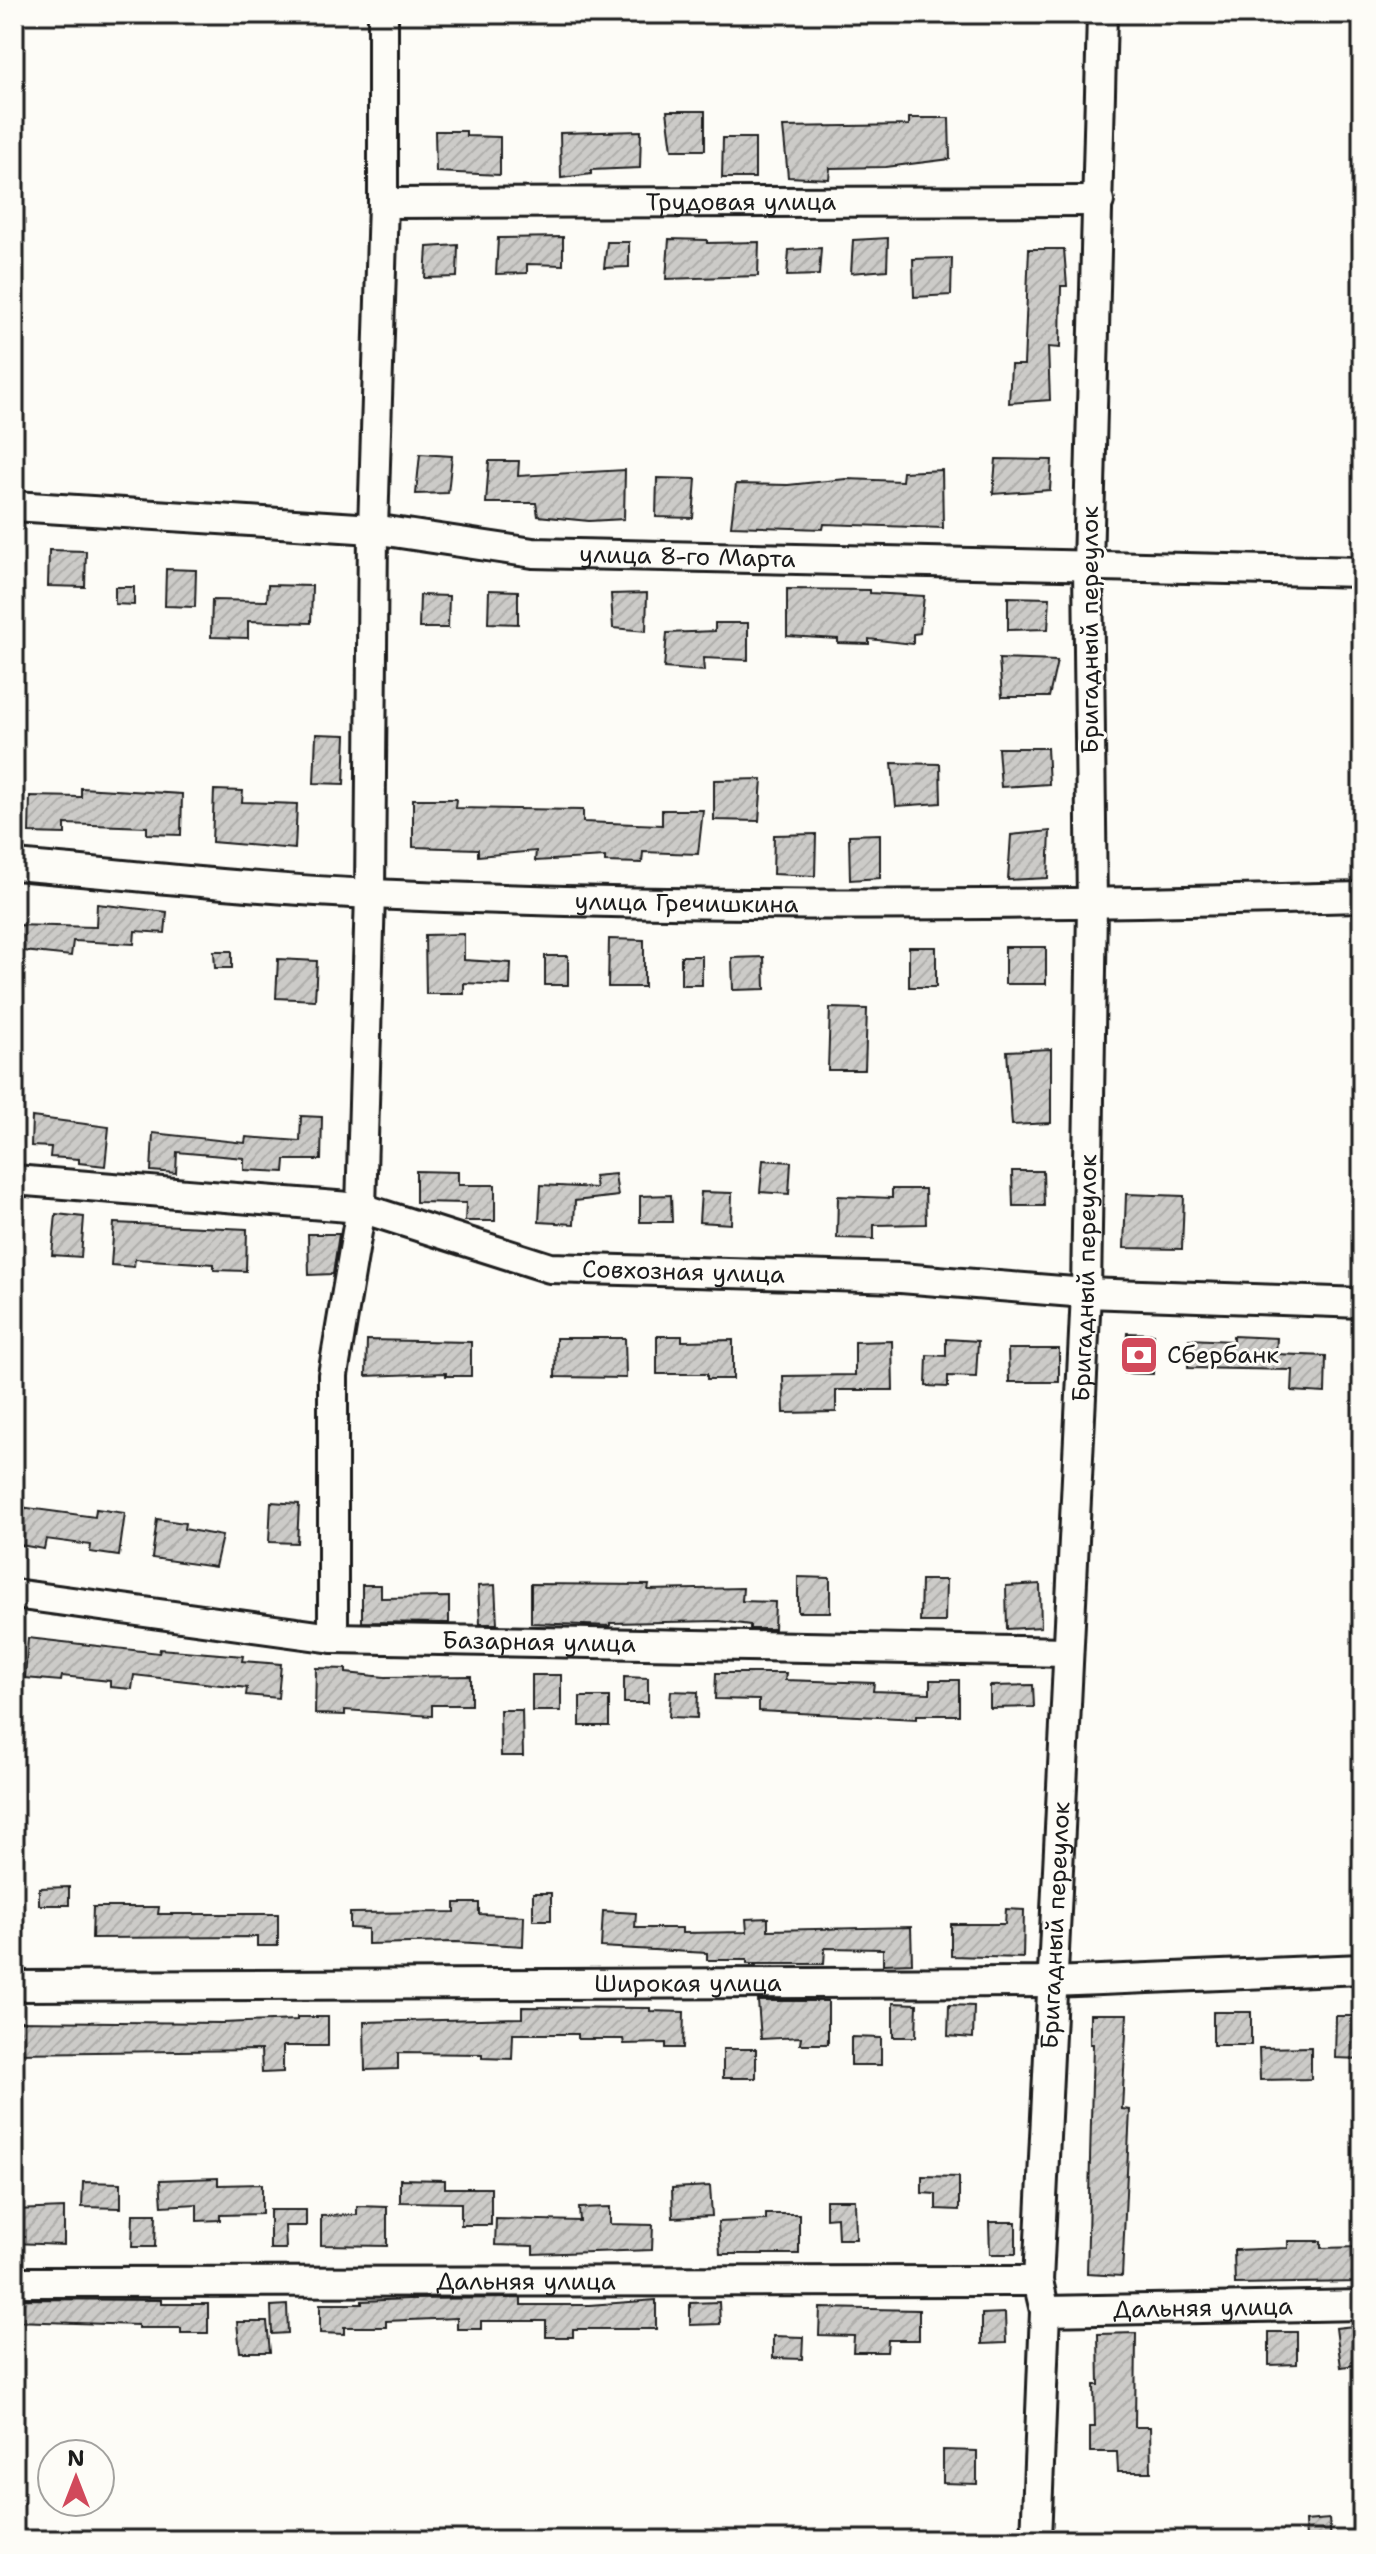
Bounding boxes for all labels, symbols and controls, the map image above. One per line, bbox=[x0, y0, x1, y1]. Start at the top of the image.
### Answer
street label: Трудовая улица bbox=[646, 186, 836, 218]
street label: Бригадный переулок bbox=[1074, 506, 1106, 754]
street label: улица 8-го Марта bbox=[579, 538, 796, 575]
street label: улица Гречишкина bbox=[574, 885, 799, 920]
street label: Бригадный переулок bbox=[1065, 1154, 1104, 1403]
street label: Совхозная улица bbox=[582, 1253, 785, 1291]
bank icon: Сбербанк bbox=[1118, 1334, 1160, 1376]
place label: Сбербанк bbox=[1167, 1339, 1279, 1371]
street label: Базарная улица bbox=[442, 1624, 636, 1660]
street label: Бригадный переулок bbox=[1033, 1801, 1077, 2050]
street label: Широкая улица bbox=[594, 1967, 782, 2000]
street label: Дальняя улица bbox=[436, 2265, 616, 2298]
street label: Дальняя улица bbox=[1113, 2290, 1293, 2326]
north arrow bbox=[36, 2438, 116, 2518]
text: N bbox=[67, 2444, 85, 2473]

